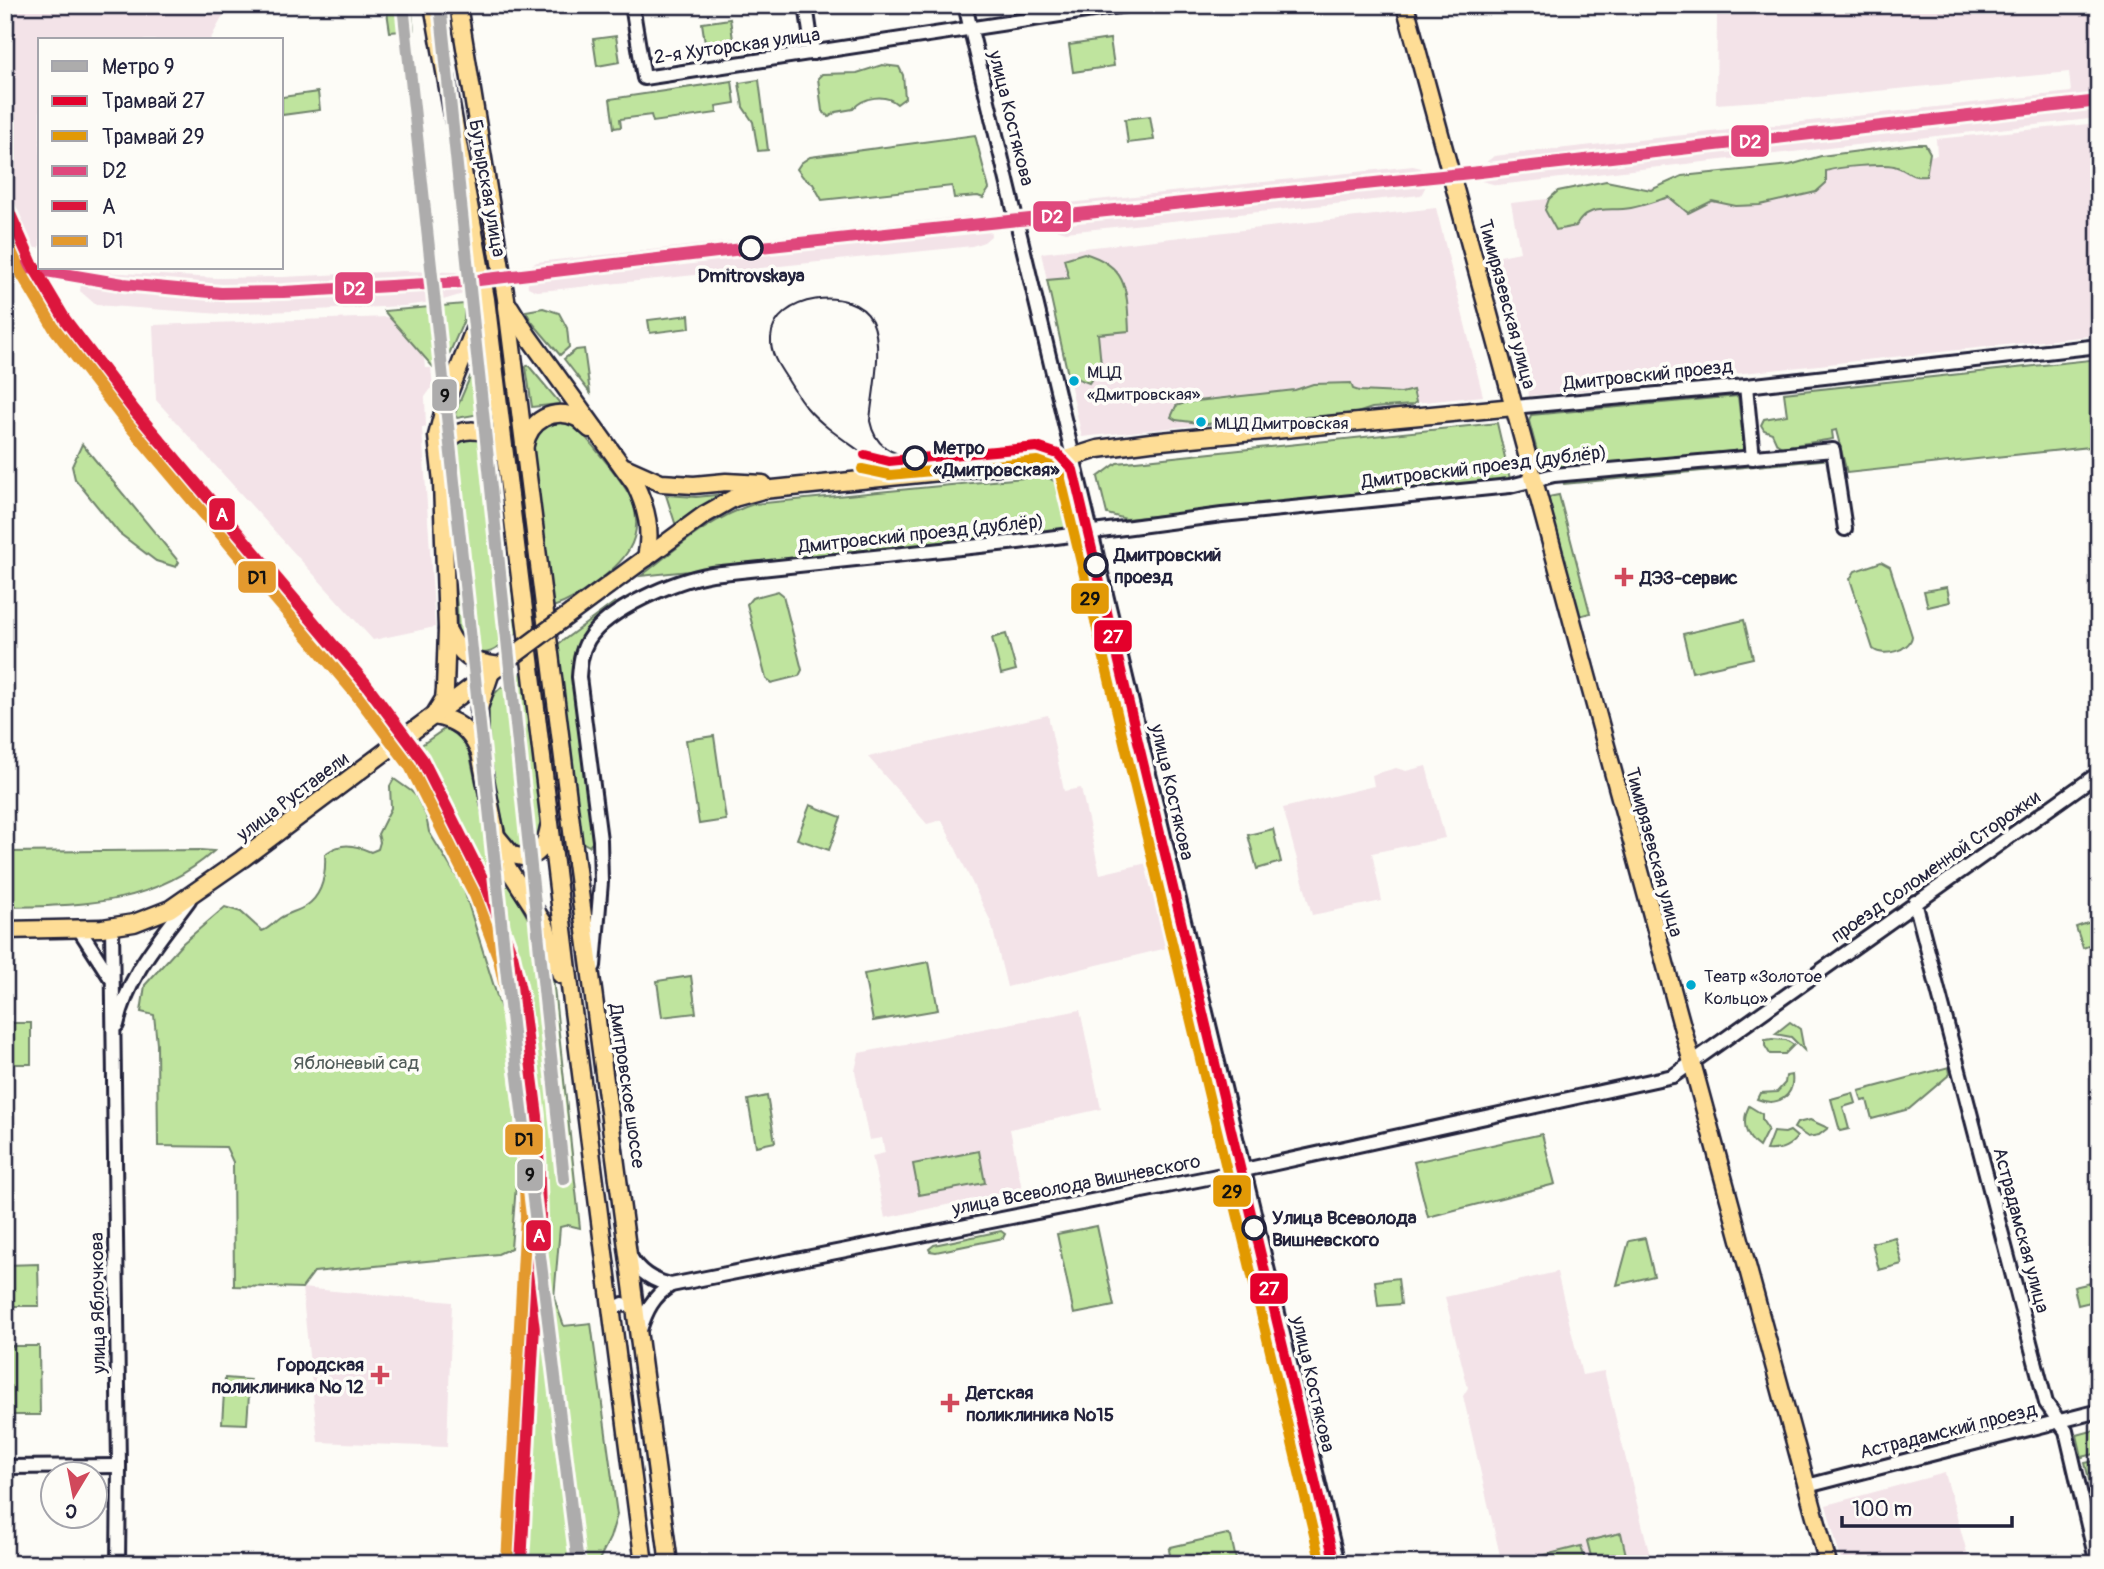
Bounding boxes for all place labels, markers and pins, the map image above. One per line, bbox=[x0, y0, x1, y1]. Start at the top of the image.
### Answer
marker: Dmitrovskaya bbox=[739, 236, 763, 260]
place label: Dmitrovskaya bbox=[697, 264, 805, 288]
place label: МЦД «Дмитровская» bbox=[1087, 362, 1201, 405]
marker: МЦД «Дмитровская» bbox=[1067, 374, 1081, 388]
place label: МЦД Дмитровская bbox=[1214, 413, 1349, 434]
marker: МЦД Дмитровская bbox=[1194, 415, 1208, 429]
place label: Метро «Дмитровская» bbox=[933, 436, 1060, 482]
marker: Метро «Дмитровская» bbox=[903, 446, 927, 470]
place label: Дмитровский проезд bbox=[1113, 543, 1221, 589]
marker: Дмитровский проезд bbox=[1084, 553, 1108, 577]
place label: ДЭЗ-сервис bbox=[1639, 566, 1738, 590]
marker: ДЭЗ-сервис bbox=[1614, 567, 1634, 587]
place label: Театр «Золотое Кольцо» bbox=[1704, 966, 1822, 1009]
marker: Театр «Золотое Кольцо» bbox=[1684, 978, 1698, 992]
place label: Улица Всеволода Вишневского bbox=[1272, 1206, 1417, 1252]
marker: Улица Всеволода Вишневского bbox=[1242, 1216, 1266, 1240]
place label: Городская поликлиника № 12 bbox=[212, 1353, 364, 1399]
marker: Городская поликлиника № 12 bbox=[370, 1365, 390, 1385]
place label: Детская поликлиника №15 bbox=[965, 1381, 1114, 1427]
marker: Детская поликлиника №15 bbox=[940, 1393, 960, 1413]

